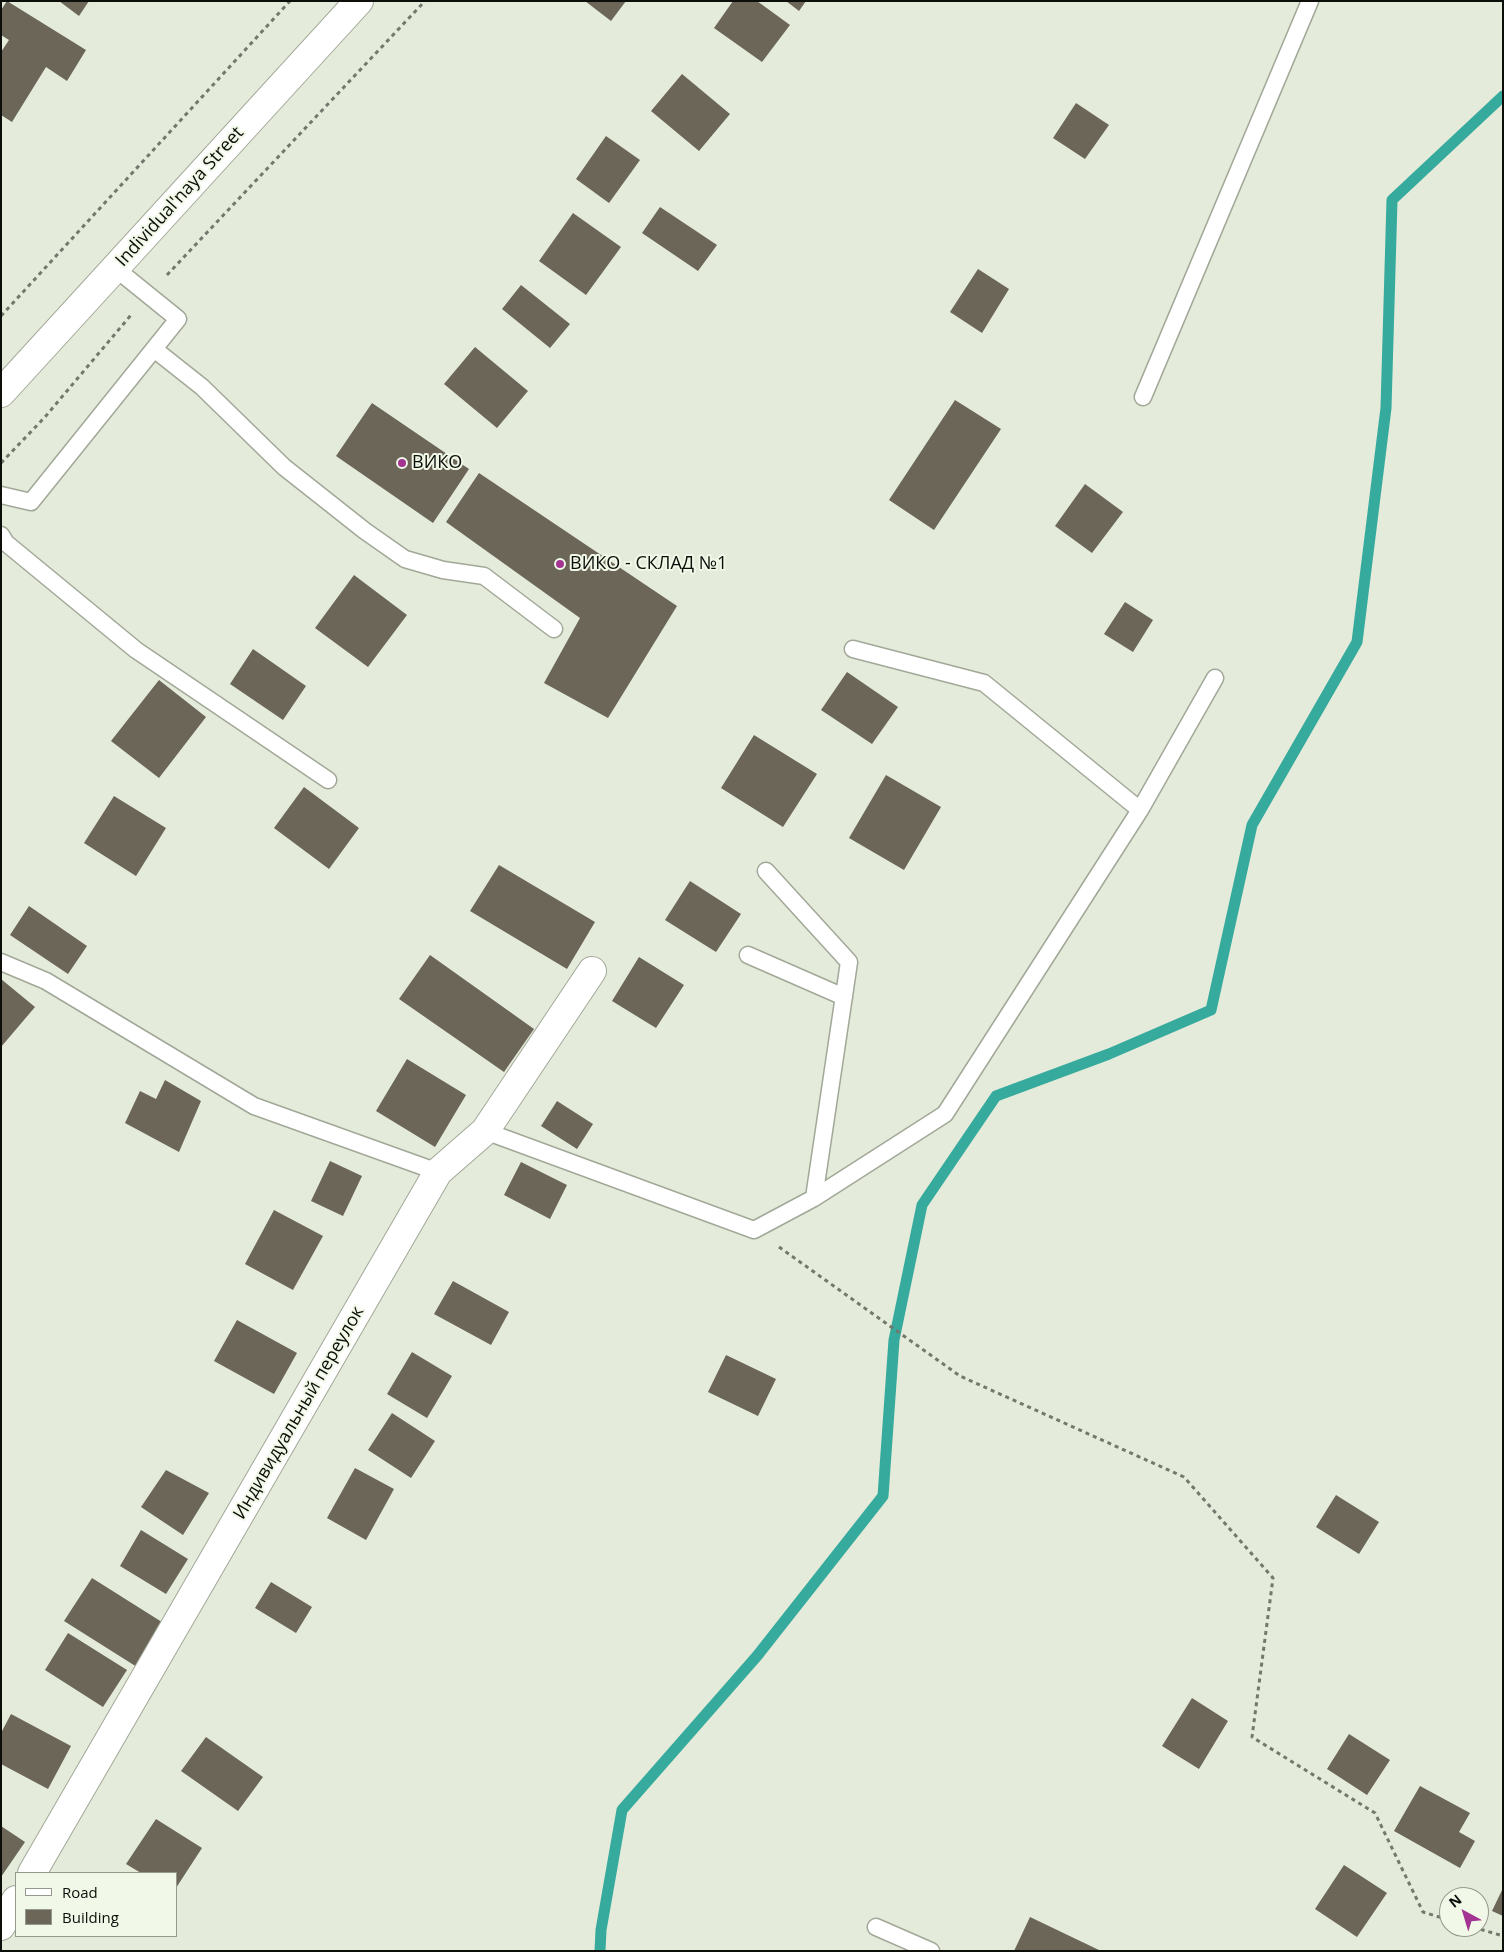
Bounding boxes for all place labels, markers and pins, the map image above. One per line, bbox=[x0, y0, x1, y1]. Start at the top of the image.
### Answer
place label: ВИКО bbox=[412, 452, 462, 474]
marker: ВИКО bbox=[396, 457, 408, 469]
place label: ВИКО - СКЛАД №1 bbox=[570, 553, 727, 575]
marker: ВИКО - СКЛАД №1 bbox=[554, 558, 566, 570]

